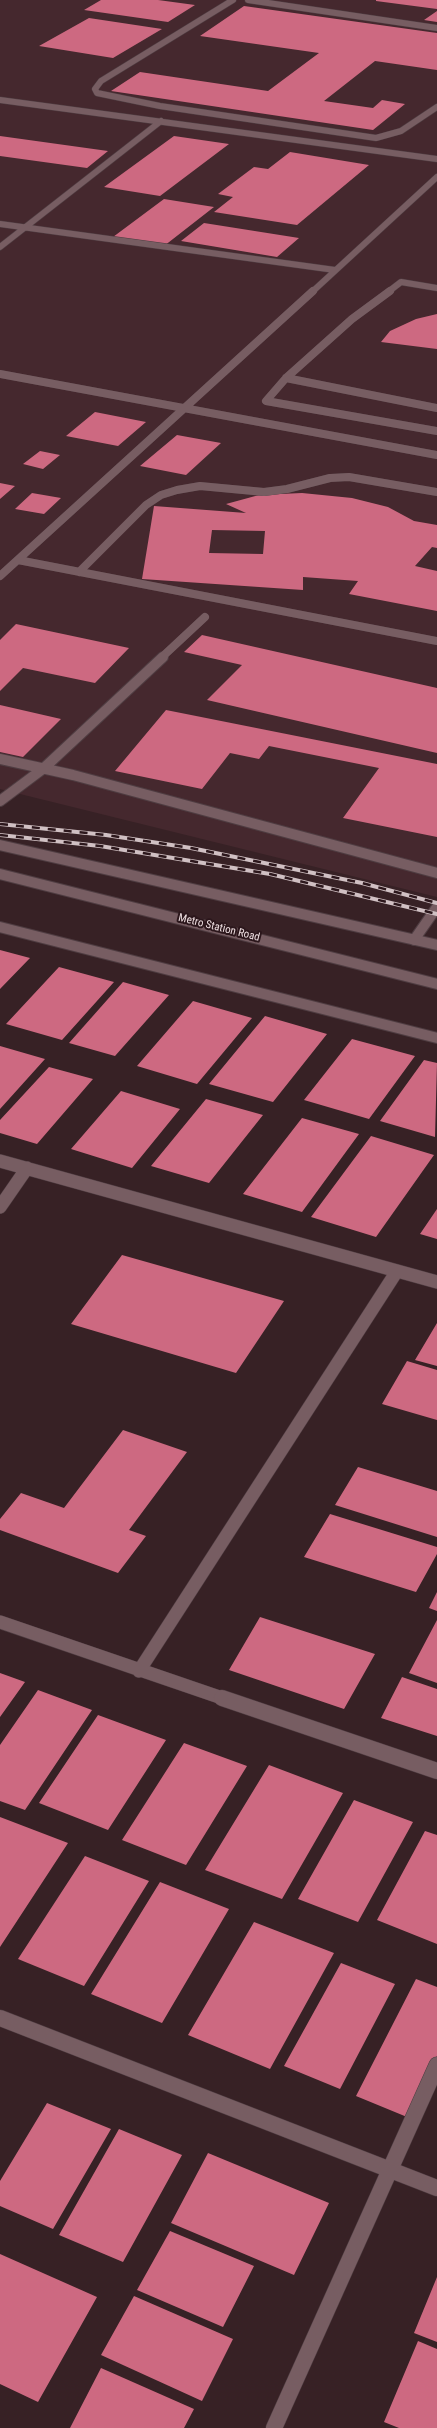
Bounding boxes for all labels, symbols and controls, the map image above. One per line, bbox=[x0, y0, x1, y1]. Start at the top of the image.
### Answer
street label: Metro Station Road bbox=[177, 911, 261, 945]

